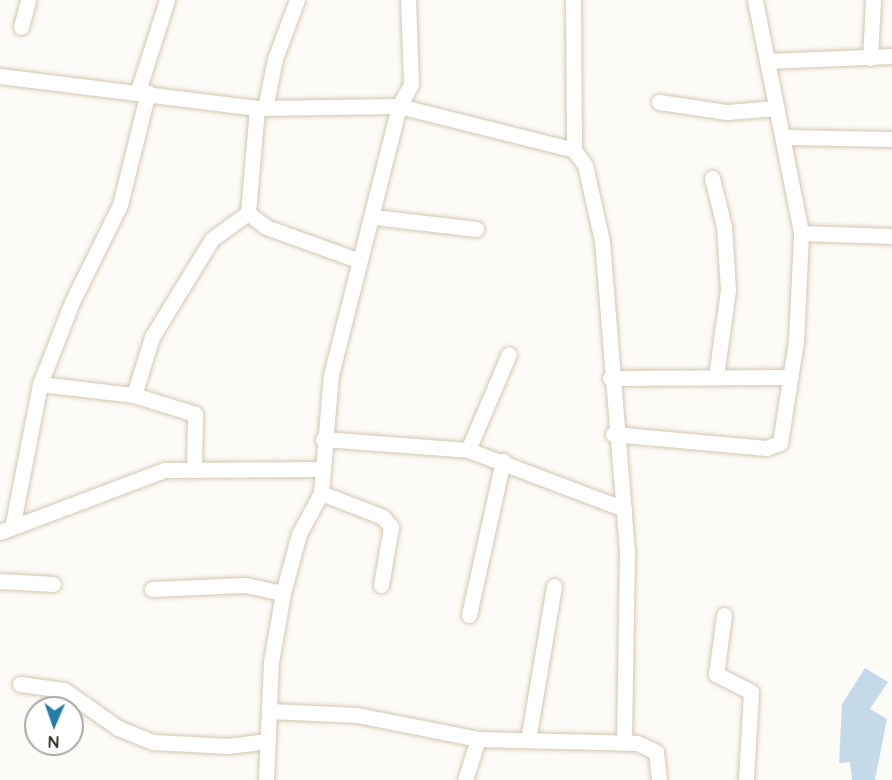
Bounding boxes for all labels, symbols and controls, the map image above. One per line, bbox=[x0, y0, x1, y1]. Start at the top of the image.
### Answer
north arrow bbox=[24, 696, 84, 756]
text: N bbox=[47, 732, 60, 752]

